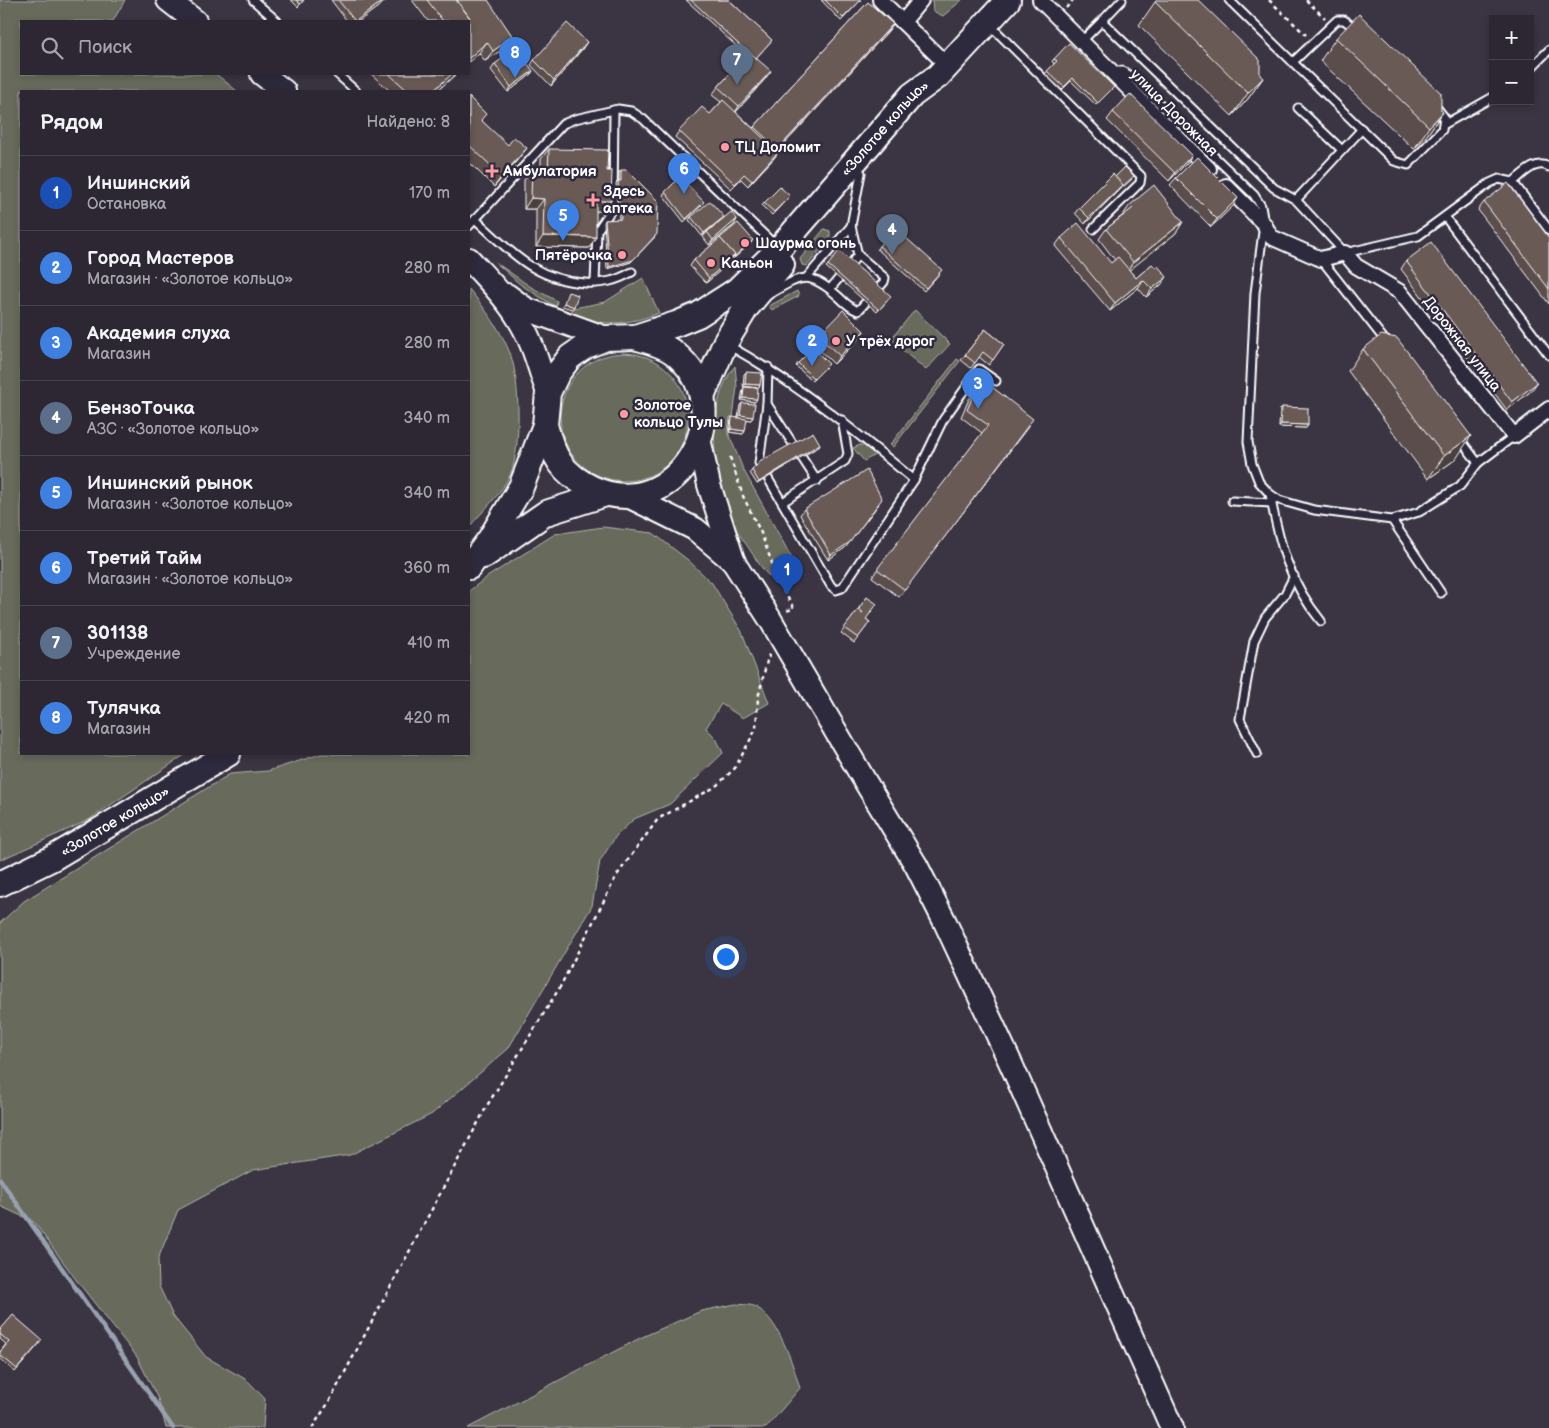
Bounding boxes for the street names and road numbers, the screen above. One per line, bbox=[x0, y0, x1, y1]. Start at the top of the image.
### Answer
street label: улица Дорожная bbox=[1126, 65, 1222, 161]
street label: «Золотое кольцо» bbox=[836, 76, 933, 181]
street label: Дорожная улица bbox=[1419, 292, 1505, 396]
street label: «Золотое кольцо» bbox=[57, 781, 173, 861]

